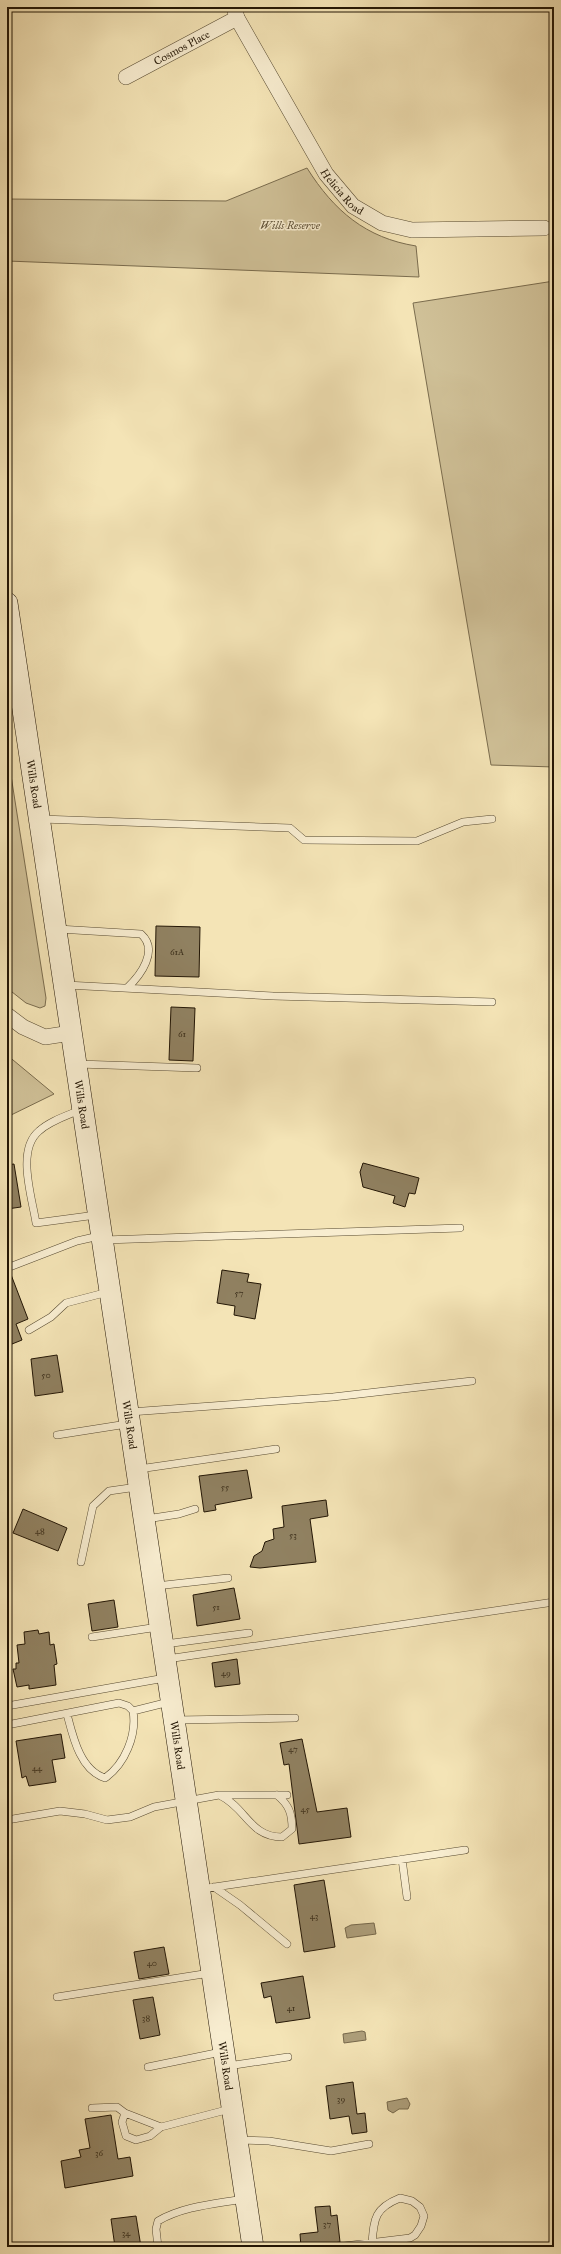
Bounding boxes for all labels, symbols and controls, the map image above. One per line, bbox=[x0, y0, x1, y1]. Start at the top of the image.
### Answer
street label: Cosmos Place bbox=[152, 27, 212, 68]
street label: Helicia Road bbox=[317, 167, 366, 218]
park label: Wills Reserve bbox=[260, 219, 321, 232]
street label: Wills Road bbox=[24, 759, 44, 810]
house number: 61A bbox=[170, 946, 184, 957]
house number: 61 bbox=[178, 1028, 186, 1039]
street label: Wills Road bbox=[71, 1079, 92, 1130]
house number: 57 bbox=[235, 1287, 244, 1298]
house number: 50 bbox=[41, 1369, 51, 1380]
street label: Wills Road bbox=[119, 1400, 140, 1451]
house number: 55 bbox=[221, 1481, 230, 1492]
house number: 48 bbox=[35, 1525, 45, 1536]
house number: 53 bbox=[289, 1529, 297, 1540]
house number: 51 bbox=[212, 1601, 220, 1612]
house number: 49 bbox=[221, 1667, 231, 1678]
street label: Wills Road bbox=[167, 1720, 188, 1771]
house number: 47 bbox=[288, 1743, 298, 1754]
house number: 44 bbox=[32, 1762, 43, 1773]
house number: 45 bbox=[300, 1803, 310, 1814]
house number: 43 bbox=[310, 1910, 319, 1921]
house number: 40 bbox=[147, 1957, 157, 1968]
house number: 41 bbox=[287, 2002, 296, 2013]
house number: 38 bbox=[142, 2012, 150, 2023]
street label: Wills Road bbox=[215, 2040, 236, 2092]
house number: 39 bbox=[337, 2093, 345, 2104]
house number: 36 bbox=[95, 2147, 103, 2158]
house number: 37 bbox=[323, 2218, 331, 2229]
house number: 34 bbox=[122, 2227, 131, 2238]

